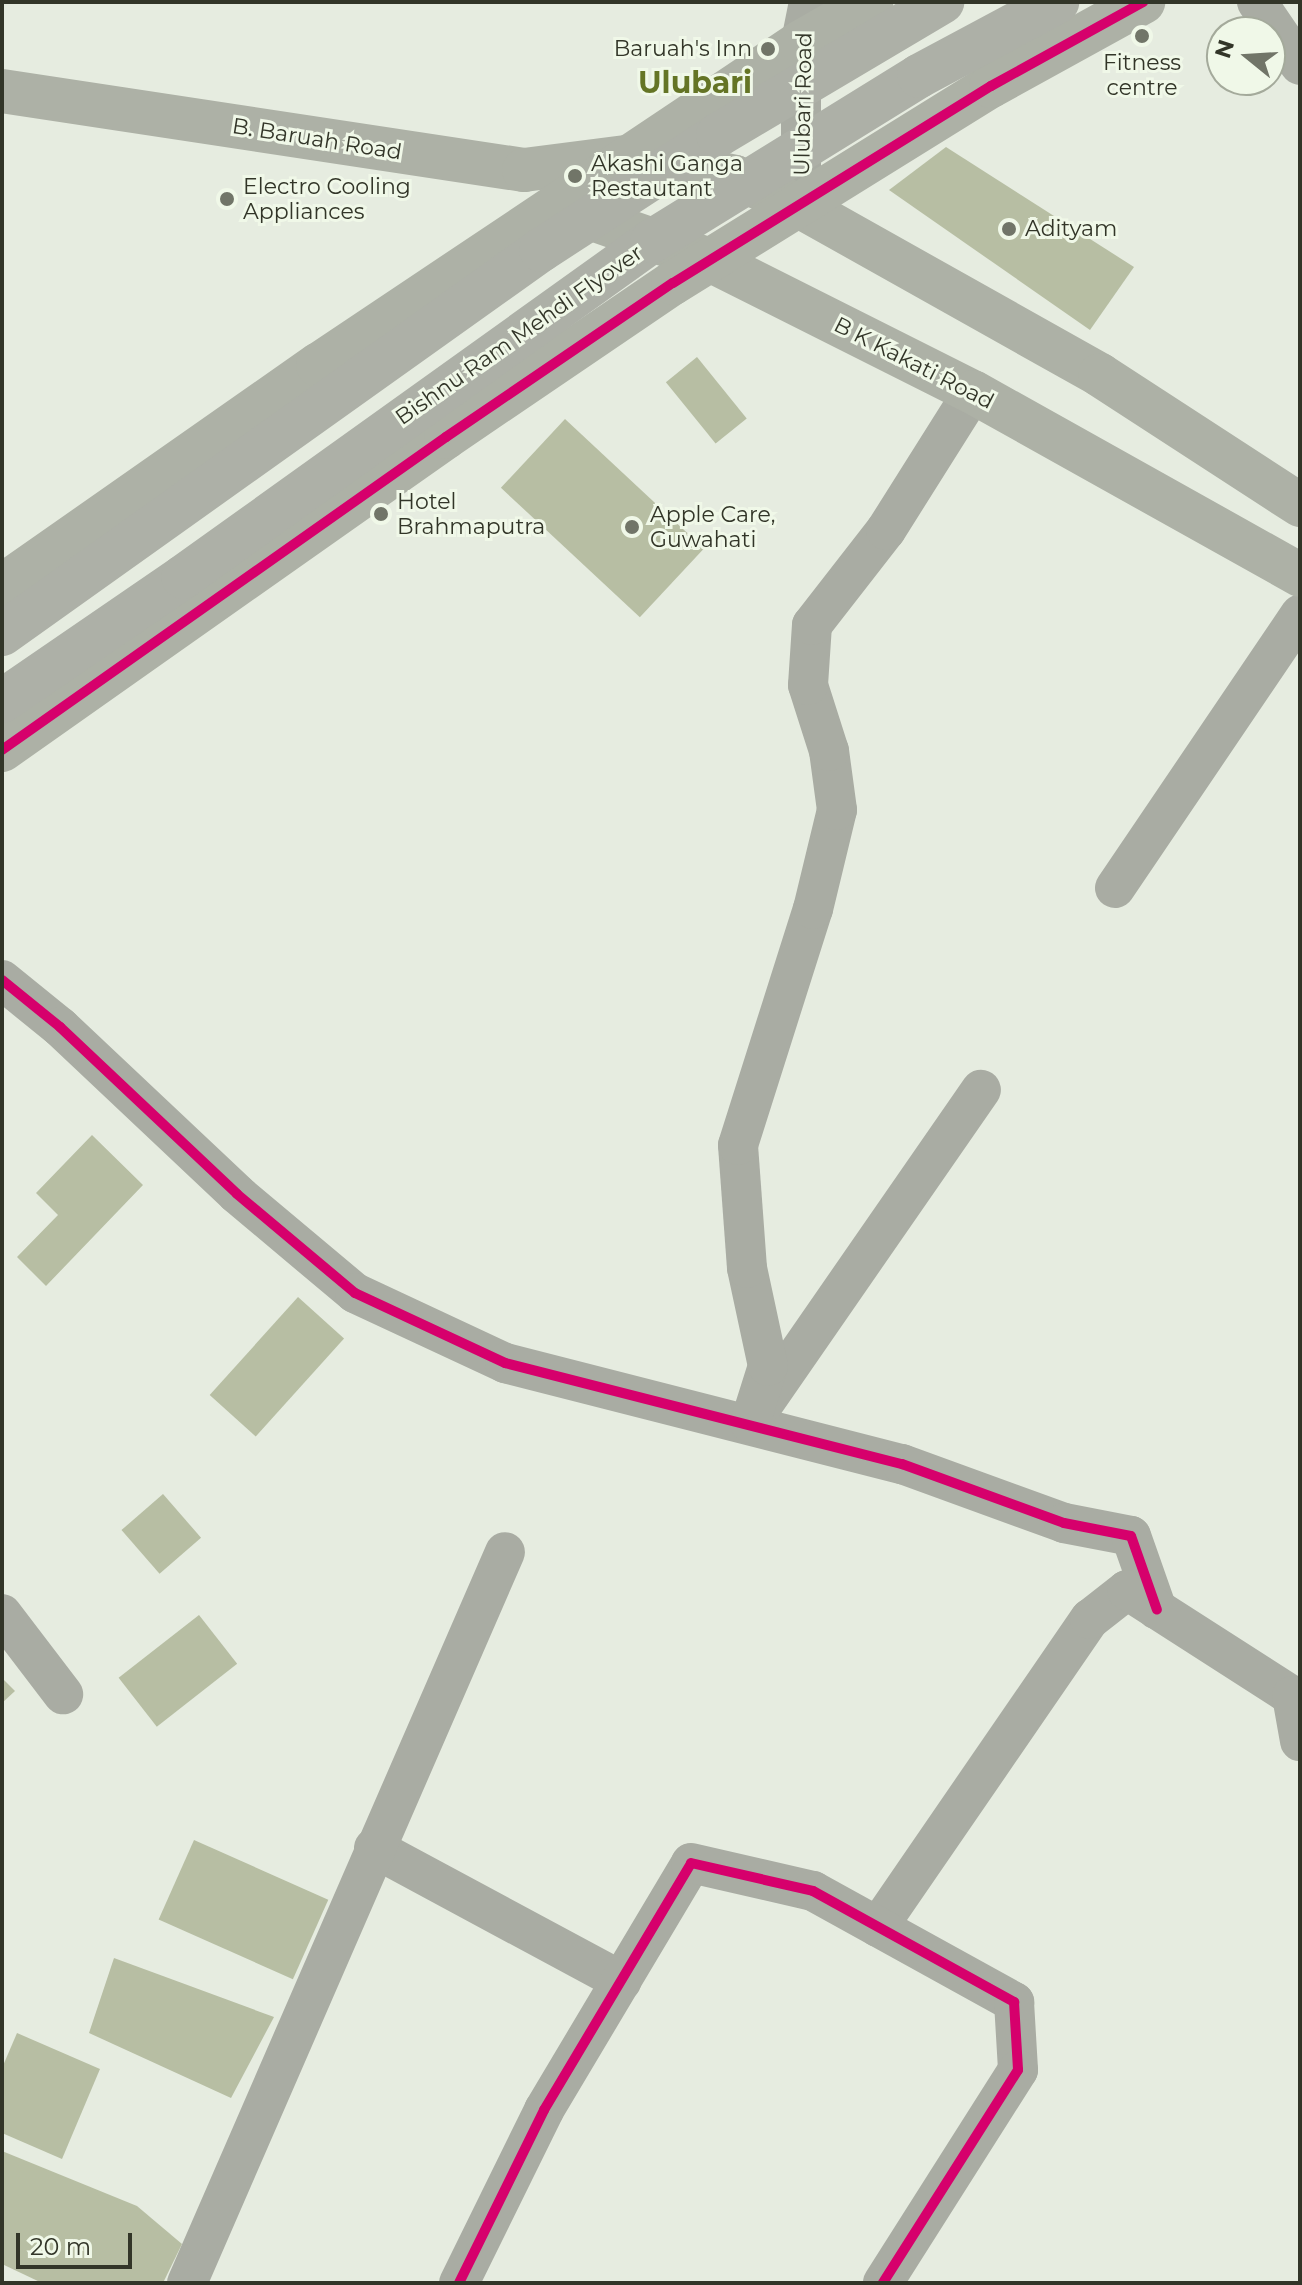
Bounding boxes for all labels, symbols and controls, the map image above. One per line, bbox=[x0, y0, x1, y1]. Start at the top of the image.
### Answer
north arrow bbox=[1206, 16, 1286, 96]
marker: Fitness centre bbox=[1133, 27, 1151, 45]
street label: Ulubari Road bbox=[789, 32, 817, 176]
place label: Baruah's Inn bbox=[614, 36, 752, 62]
text: N bbox=[1209, 36, 1240, 62]
marker: Baruah's Inn bbox=[759, 40, 777, 58]
place label: Fitness centre bbox=[1103, 49, 1181, 100]
district label: Ulubari bbox=[638, 65, 752, 101]
street label: B. Baruah Road bbox=[230, 113, 404, 165]
place label: Akashi Ganga Restautant bbox=[591, 150, 743, 202]
marker: Akashi Ganga Restautant bbox=[566, 167, 584, 185]
place label: Electro Cooling Appliances bbox=[243, 173, 411, 224]
marker: Electro Cooling Appliances bbox=[218, 190, 236, 208]
place label: Adityam bbox=[1025, 216, 1117, 242]
marker: Adityam bbox=[1000, 220, 1018, 238]
street label: Bishnu Ram Mehdi Flyover bbox=[390, 239, 648, 431]
street label: B K Kakati Road bbox=[830, 311, 998, 415]
place label: Hotel Brahmaputra bbox=[397, 488, 545, 540]
place label: Apple Care, Guwahati bbox=[650, 501, 775, 552]
marker: Hotel Brahmaputra bbox=[372, 505, 390, 523]
marker: Apple Care, Guwahati bbox=[621, 516, 643, 538]
scale bar bbox=[20, 2217, 136, 2267]
text: 20 m bbox=[30, 2232, 91, 2261]

